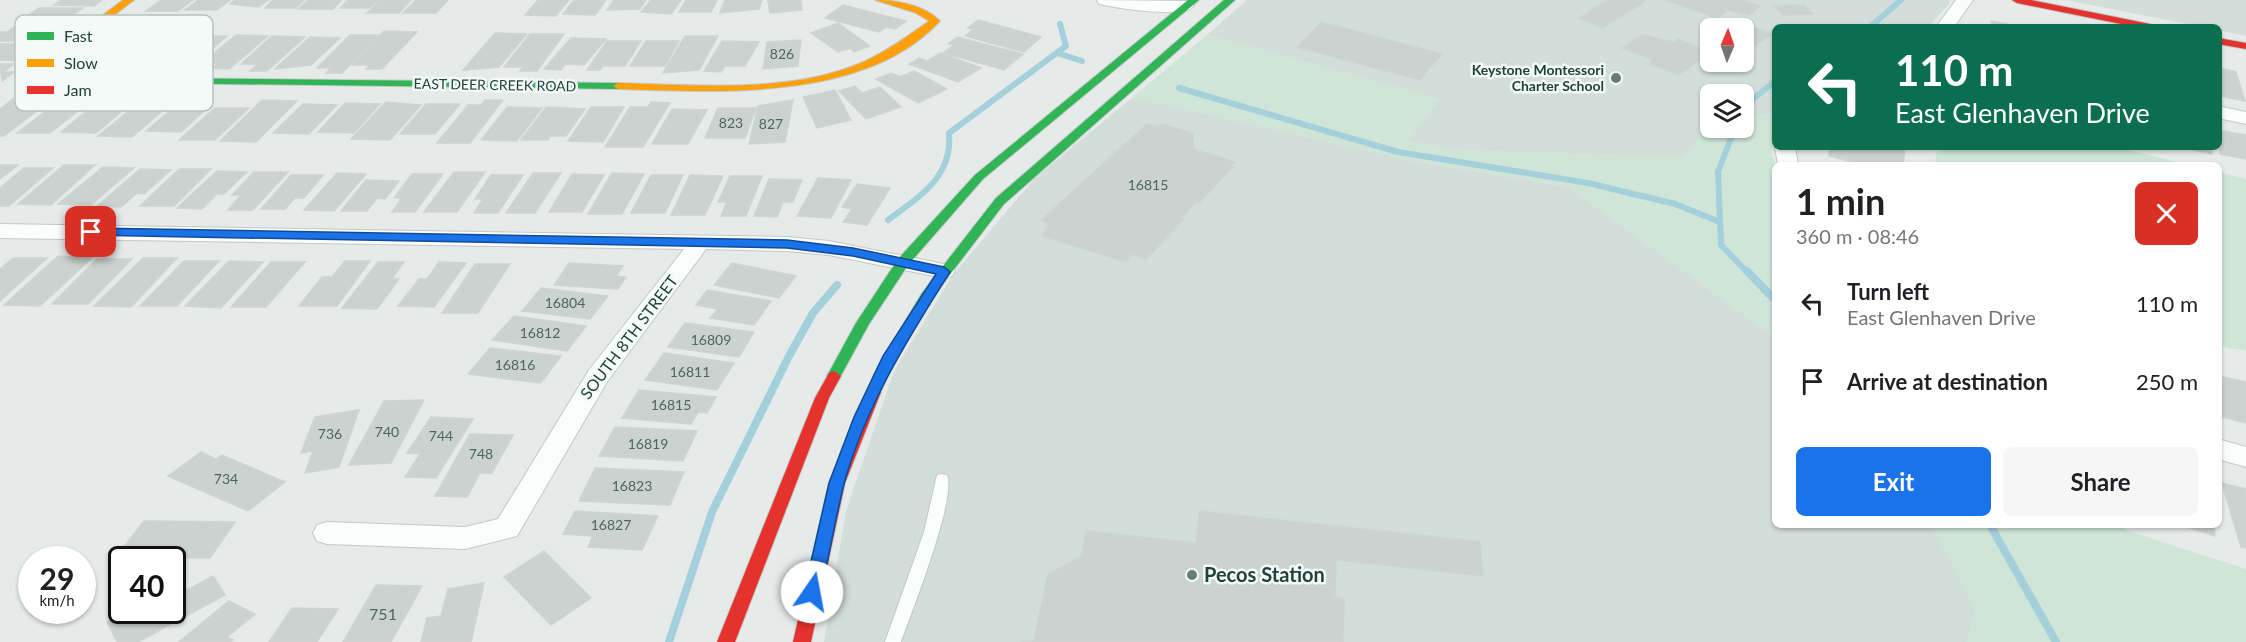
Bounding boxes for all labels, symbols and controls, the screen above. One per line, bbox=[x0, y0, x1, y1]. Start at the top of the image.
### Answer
legend bbox=[15, 15, 213, 111]
north arrow bbox=[1700, 18, 1754, 72]
map controls bbox=[1700, 18, 1754, 138]
text: Fast bbox=[64, 26, 93, 45]
house number: 826 bbox=[770, 45, 794, 62]
text: 110 m bbox=[1895, 45, 2013, 95]
icon: left bbox=[1796, 48, 1874, 126]
text: Slow bbox=[64, 53, 98, 72]
place label: Keystone Montessori Charter School bbox=[1472, 61, 1604, 94]
marker: Keystone Montessori Charter School bbox=[1609, 71, 1623, 85]
street label: EAST DEER CREEK ROAD bbox=[414, 75, 576, 94]
text: Jam bbox=[64, 80, 92, 99]
button: layers bbox=[1700, 84, 1754, 138]
text: East Glenhaven Drive bbox=[1895, 96, 2150, 129]
house number: 823 bbox=[719, 114, 743, 131]
house number: 827 bbox=[759, 115, 783, 132]
house number: 16815 bbox=[1128, 176, 1168, 193]
text: 1 min bbox=[1796, 179, 1885, 223]
button: close bbox=[2135, 182, 2198, 245]
pin bbox=[65, 206, 116, 257]
icon: arrive bbox=[74, 215, 107, 248]
text: 360 m · 08:46 bbox=[1796, 224, 1919, 248]
street label: SOUTH 8TH STREET bbox=[576, 271, 682, 402]
text: Turn left bbox=[1847, 278, 1929, 305]
icon: left bbox=[1796, 287, 1829, 320]
text: 110 m bbox=[2136, 290, 2198, 317]
house number: 16804 bbox=[545, 294, 585, 311]
text: East Glenhaven Drive bbox=[1847, 305, 2036, 329]
house number: 16812 bbox=[520, 324, 560, 341]
house number: 16809 bbox=[691, 331, 731, 348]
house number: 16816 bbox=[495, 356, 535, 373]
house number: 16811 bbox=[670, 363, 710, 380]
icon: arrive bbox=[1796, 365, 1829, 398]
text: Arrive at destination bbox=[1847, 368, 2048, 395]
text: 250 m bbox=[2136, 368, 2198, 395]
house number: 16815 bbox=[651, 396, 691, 413]
house number: 740 bbox=[375, 423, 399, 440]
house number: 736 bbox=[318, 425, 342, 442]
house number: 744 bbox=[429, 427, 453, 444]
house number: 16819 bbox=[628, 435, 668, 452]
house number: 748 bbox=[469, 445, 493, 462]
button: Exit bbox=[1796, 447, 1991, 516]
button: Share bbox=[2003, 447, 2198, 516]
house number: 734 bbox=[214, 470, 238, 487]
house number: 16823 bbox=[612, 477, 652, 494]
house number: 16827 bbox=[591, 516, 631, 533]
speed limit sign: 40 bbox=[108, 546, 186, 624]
text: 29 bbox=[40, 560, 74, 596]
position arrow bbox=[780, 560, 844, 624]
place label: Pecos Station bbox=[1204, 562, 1325, 586]
marker: Pecos Station bbox=[1185, 568, 1199, 582]
text: km/h bbox=[39, 591, 75, 609]
house number: 751 bbox=[369, 604, 397, 623]

